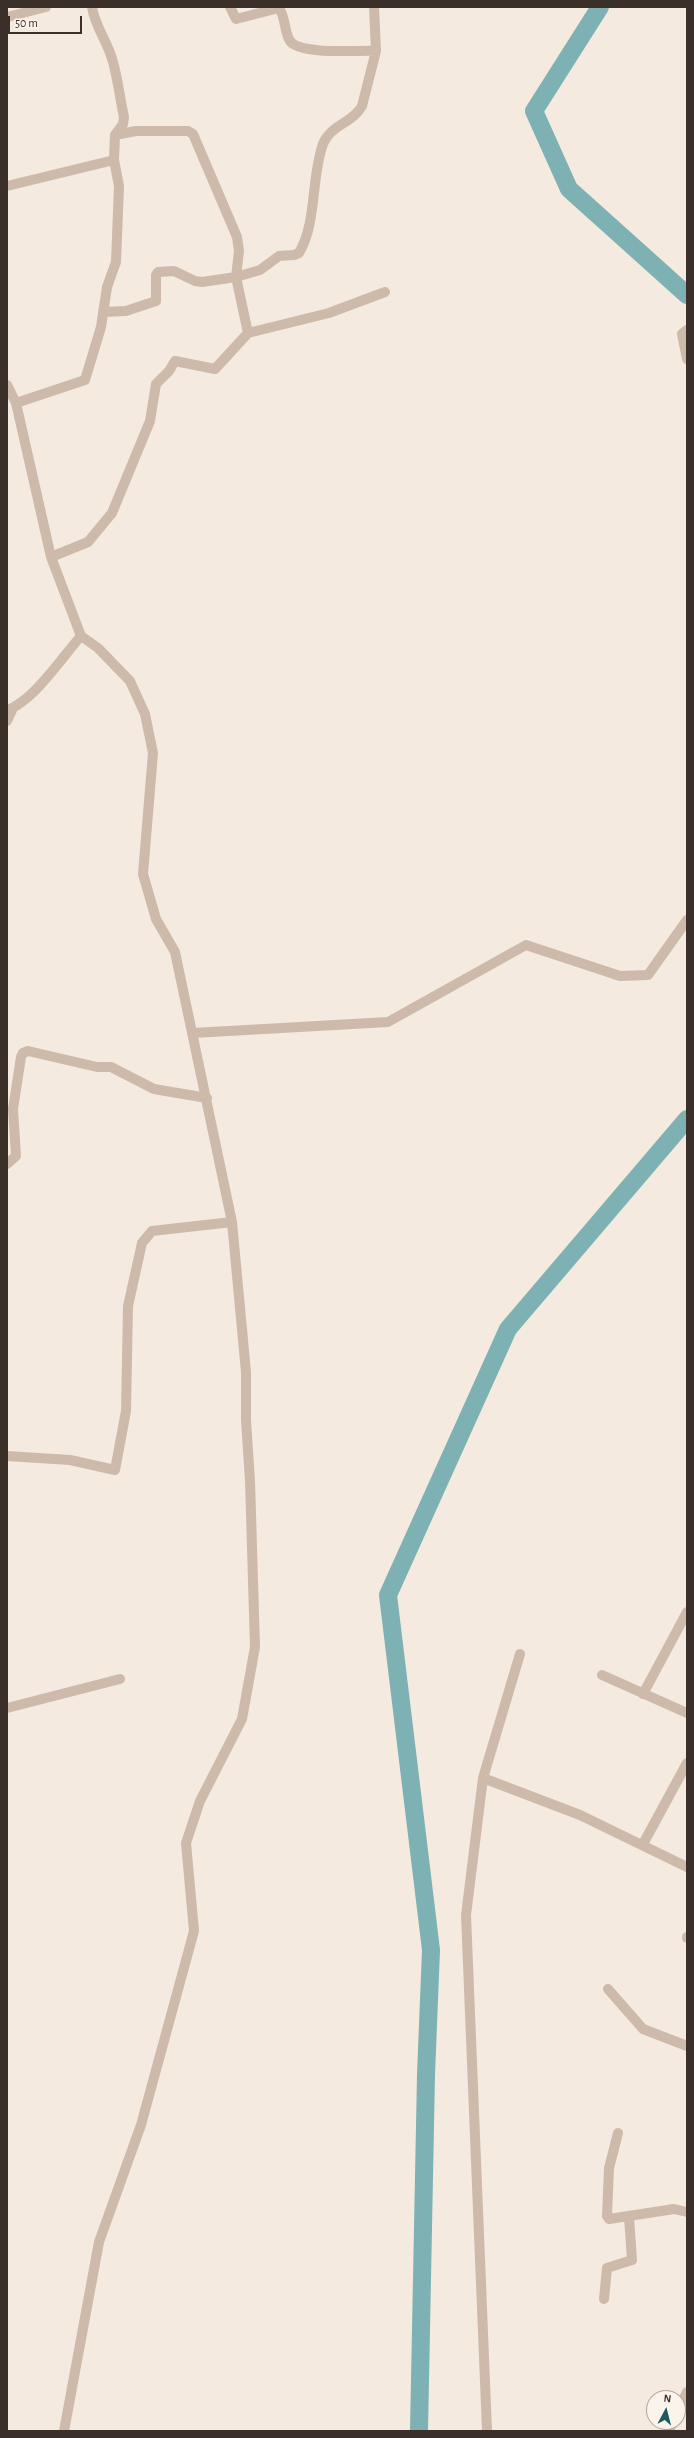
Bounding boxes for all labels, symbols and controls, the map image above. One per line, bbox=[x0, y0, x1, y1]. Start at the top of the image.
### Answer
scale bar bbox=[10, 8, 84, 34]
text: 50 m bbox=[15, 17, 38, 29]
north arrow bbox=[646, 2390, 686, 2430]
text: N bbox=[663, 2393, 672, 2405]

